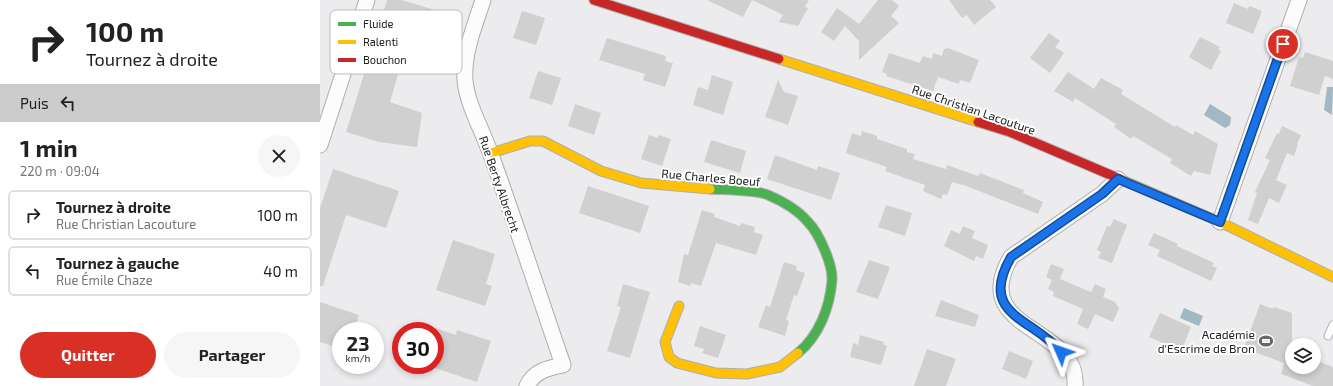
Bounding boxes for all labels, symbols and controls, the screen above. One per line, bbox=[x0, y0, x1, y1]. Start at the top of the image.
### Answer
legend bbox=[330, 10, 462, 74]
text: 100 m bbox=[86, 14, 164, 48]
icon: right bbox=[20, 16, 72, 68]
text: Fluide bbox=[363, 17, 393, 30]
pin bbox=[1266, 27, 1300, 61]
icon: arrive bbox=[1272, 33, 1294, 55]
text: Ralenti bbox=[363, 35, 398, 48]
text: Tournez à droite bbox=[86, 48, 218, 70]
text: Bouchon bbox=[363, 53, 407, 66]
street label: Rue Christian Lacouture bbox=[910, 81, 1038, 137]
icon: left bbox=[57, 92, 79, 114]
text: Puis bbox=[20, 94, 49, 112]
text: 1 min bbox=[20, 133, 78, 162]
street label: Rue Berty Albrecht bbox=[477, 134, 523, 235]
button: close bbox=[258, 135, 300, 177]
text: 220 m · 09:04 bbox=[20, 163, 100, 179]
street label: Rue Charles Boeuf bbox=[661, 166, 762, 188]
text: Tournez à droite bbox=[56, 198, 171, 216]
icon: right bbox=[22, 204, 44, 226]
text: 100 m bbox=[257, 206, 298, 224]
text: Rue Christian Lacouture bbox=[56, 216, 196, 232]
text: Tournez à gauche bbox=[56, 254, 179, 272]
icon: left bbox=[22, 260, 44, 282]
text: 40 m bbox=[263, 262, 298, 280]
text: Rue Émile Chaze bbox=[56, 272, 153, 288]
speed limit sign: 30 bbox=[392, 322, 444, 374]
place label: Académie d'Escrime de Bron bbox=[1158, 327, 1255, 355]
text: 23 bbox=[347, 331, 369, 355]
position arrow bbox=[1040, 331, 1082, 373]
button: Quitter bbox=[20, 332, 156, 378]
button: Partager bbox=[164, 332, 300, 378]
sports icon: Académie d'Escrime de Bron bbox=[1258, 333, 1274, 349]
map controls bbox=[1285, 338, 1321, 374]
button: layers bbox=[1285, 338, 1321, 374]
text: km/h bbox=[346, 352, 370, 364]

